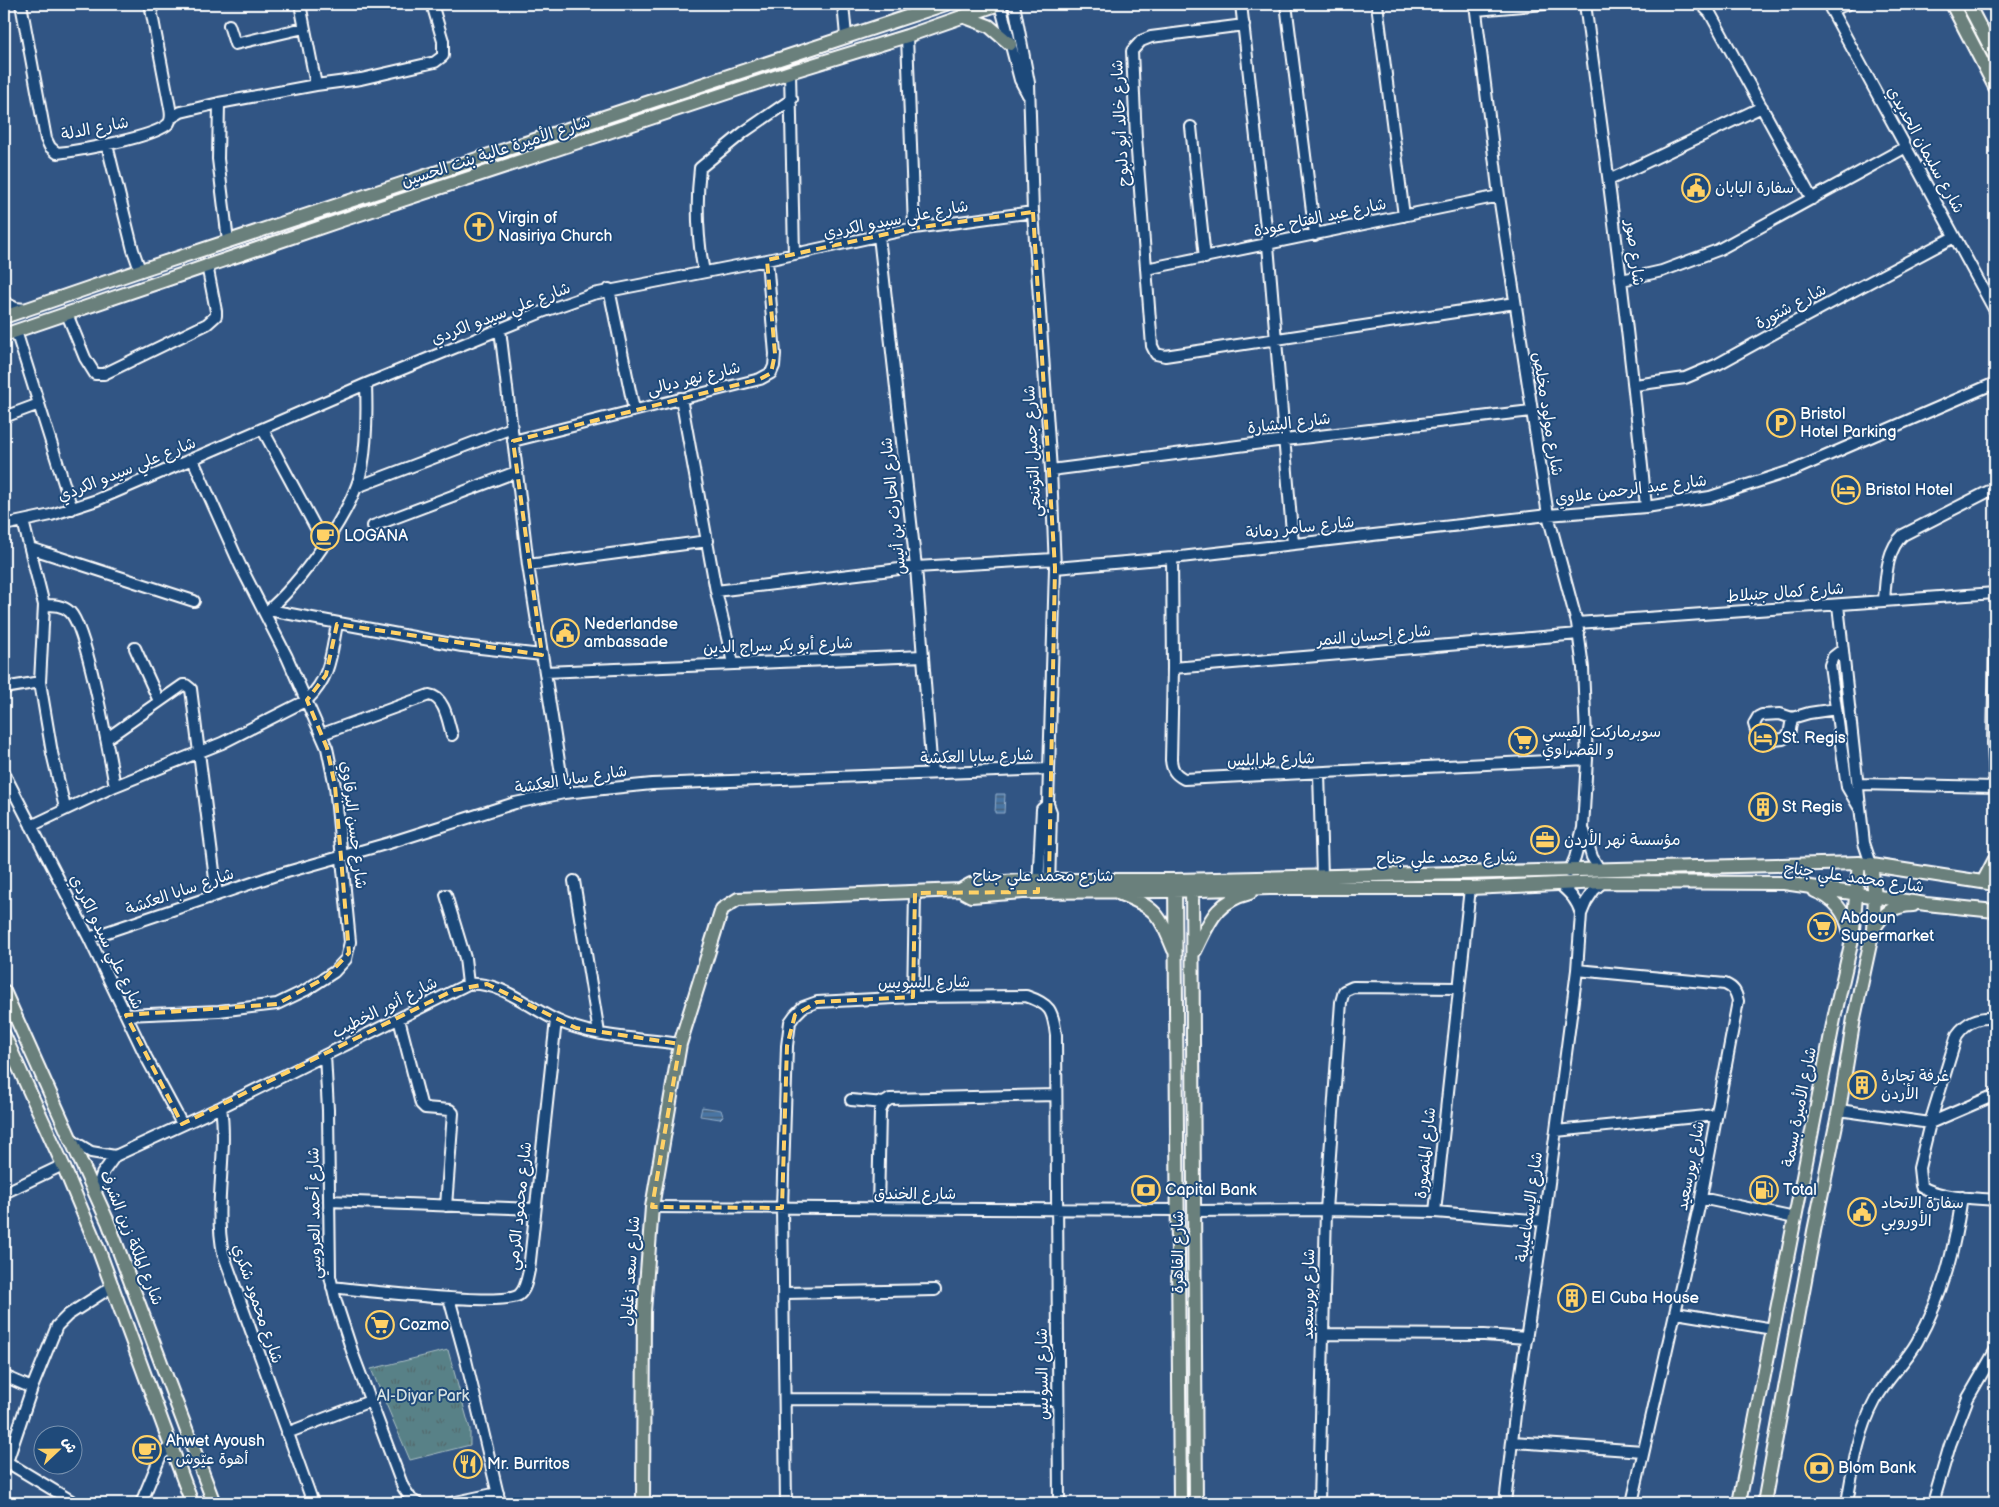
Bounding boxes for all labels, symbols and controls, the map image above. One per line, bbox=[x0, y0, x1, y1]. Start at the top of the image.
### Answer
street label: شارع خالد أبو دلبوح bbox=[1108, 59, 1135, 187]
street label: شارع سليمان الحديدي bbox=[1881, 83, 1968, 217]
street label: شارع الأميرة عالية بنت الحسين bbox=[399, 111, 593, 192]
street label: شارع الدلة bbox=[60, 113, 131, 146]
public building icon: سفارة اليابان bbox=[1681, 173, 1711, 203]
place label: سفارة اليابان bbox=[1715, 179, 1794, 198]
street label: شارع عبد الفتاح عودة bbox=[1252, 195, 1388, 242]
street label: شارع علي سيدو الكردي bbox=[822, 197, 971, 247]
place label: Virgin of Nasiriya Church bbox=[498, 209, 612, 246]
church icon: Virgin of Nasiriya Church bbox=[464, 212, 494, 242]
street label: شارع صور bbox=[1619, 217, 1647, 287]
street label: شارع علي سيدو الكردي bbox=[429, 279, 575, 353]
street label: شارع شتورة bbox=[1752, 280, 1830, 334]
street label: شارع مولود مخلص bbox=[1527, 351, 1566, 477]
street label: شارع نهر ديالى bbox=[645, 358, 743, 401]
street label: شارع جميل التوتنجي bbox=[1020, 384, 1050, 517]
place label: Bristol Hotel Parking bbox=[1800, 405, 1897, 442]
parking icon: Bristol Hotel Parking bbox=[1766, 408, 1796, 438]
street label: شارع البشارة bbox=[1246, 409, 1332, 440]
street label: شارع علي سيدو الكردي bbox=[55, 434, 200, 510]
street label: شارع الحارث بن أنيس bbox=[877, 436, 912, 576]
street label: شارع عبد الرحمن علاوي bbox=[1554, 471, 1708, 510]
hotel icon: Bristol Hotel bbox=[1831, 475, 1861, 505]
place label: Bristol Hotel bbox=[1865, 481, 1953, 500]
street label: شارع سامر رمانة bbox=[1245, 513, 1355, 544]
cafe icon: LOGANA bbox=[310, 521, 340, 551]
place label: LOGANA bbox=[344, 527, 408, 546]
street label: شارع كمال جنبلاط bbox=[1725, 579, 1845, 608]
place label: Nederlandse ambassade bbox=[584, 615, 679, 652]
public building icon: Nederlandse ambassade bbox=[550, 618, 580, 648]
street label: شارع إحسان النمر bbox=[1314, 622, 1432, 652]
street label: شارع أبو بكر سراج الدين bbox=[703, 634, 853, 659]
place label: سوبرماركت القيسي و القصراوي bbox=[1542, 723, 1661, 761]
hotel icon: St. Regis bbox=[1748, 723, 1778, 753]
supermarket icon: سوبرماركت القيسي و القصراوي bbox=[1508, 726, 1538, 756]
place label: St. Regis bbox=[1782, 729, 1846, 748]
street label: شارع سابا العكشة bbox=[920, 746, 1034, 769]
street label: شارع طرابلس bbox=[1227, 749, 1315, 772]
street label: شارع حسن البرقاوي bbox=[335, 760, 370, 890]
street label: شارع سابا العكشة bbox=[513, 762, 629, 799]
building icon: St Regis bbox=[1748, 792, 1778, 822]
place label: St Regis bbox=[1782, 798, 1843, 817]
office icon: مؤسسة نهر الأردن bbox=[1530, 825, 1560, 855]
place label: مؤسسة نهر الأردن bbox=[1564, 829, 1681, 850]
street label: شارع محمد علي جناح bbox=[1376, 847, 1518, 873]
street label: شارع محمد علي جناح bbox=[1782, 859, 1925, 901]
street label: شارع سابا العكشة bbox=[123, 865, 237, 920]
street label: شارع محمد علي جناح bbox=[973, 867, 1113, 890]
street label: شارع علي سيدو الكردي bbox=[62, 872, 147, 1014]
place label: Abdoun Supermarket bbox=[1841, 909, 1934, 946]
supermarket icon: Abdoun Supermarket bbox=[1807, 912, 1837, 942]
street label: شارع أنور الخطيب bbox=[329, 973, 441, 1044]
street label: شارع السويس bbox=[878, 973, 970, 994]
street label: شارع الأميرة بسمة bbox=[1777, 1045, 1822, 1169]
place label: غرفة تجارة الأردن bbox=[1881, 1067, 1949, 1104]
building icon: غرفة تجارة الأردن bbox=[1847, 1070, 1877, 1100]
street label: شارع المنصورة bbox=[1412, 1106, 1441, 1200]
street label: شارع بورسعيد bbox=[1673, 1120, 1710, 1213]
street label: شارع محمود الكرمي bbox=[504, 1141, 540, 1272]
street label: شارع أحمد العروسي bbox=[304, 1147, 330, 1279]
street label: شارع الإسماعيلية bbox=[1513, 1151, 1548, 1264]
street label: شارع الملكة زين الشرف bbox=[94, 1168, 167, 1309]
bank icon: Capital Bank bbox=[1131, 1175, 1161, 1205]
fuel station icon: Total bbox=[1749, 1175, 1779, 1205]
place label: Capital Bank bbox=[1165, 1181, 1257, 1200]
place label: Total bbox=[1783, 1181, 1817, 1200]
street label: شارع الخندق bbox=[874, 1185, 956, 1205]
place label: سفارة الاتحاد الأوروبي bbox=[1881, 1194, 1964, 1235]
public building icon: سفارة الاتحاد الأوروبي bbox=[1847, 1197, 1877, 1227]
street label: شارع القاهرة bbox=[1169, 1211, 1189, 1293]
street label: شارع سعد زغلول bbox=[618, 1215, 645, 1327]
street label: شارع محمود شكري bbox=[227, 1242, 286, 1367]
street label: شارع بورسعيد bbox=[1299, 1248, 1320, 1340]
building icon: El Cuba House bbox=[1557, 1283, 1587, 1313]
place label: El Cuba House bbox=[1591, 1289, 1700, 1308]
supermarket icon: Cozmo bbox=[365, 1310, 395, 1340]
place label: Cozmo bbox=[399, 1316, 449, 1335]
street label: شارع السويس bbox=[1033, 1328, 1054, 1420]
park label: Al-Diyar Park bbox=[377, 1387, 469, 1406]
north arrow bbox=[32, 1424, 82, 1474]
place label: Ahwet Ayoush - أهوة عيّوش bbox=[166, 1432, 265, 1469]
text: ش bbox=[59, 1435, 80, 1456]
cafe icon: Ahwet Ayoush - أهوة عيّوش bbox=[132, 1435, 162, 1465]
restaurant icon: Mr. Burritos bbox=[453, 1449, 483, 1479]
bank icon: Blom Bank bbox=[1804, 1453, 1834, 1483]
place label: Mr. Burritos bbox=[487, 1455, 570, 1474]
place label: Blom Bank bbox=[1838, 1459, 1916, 1478]

